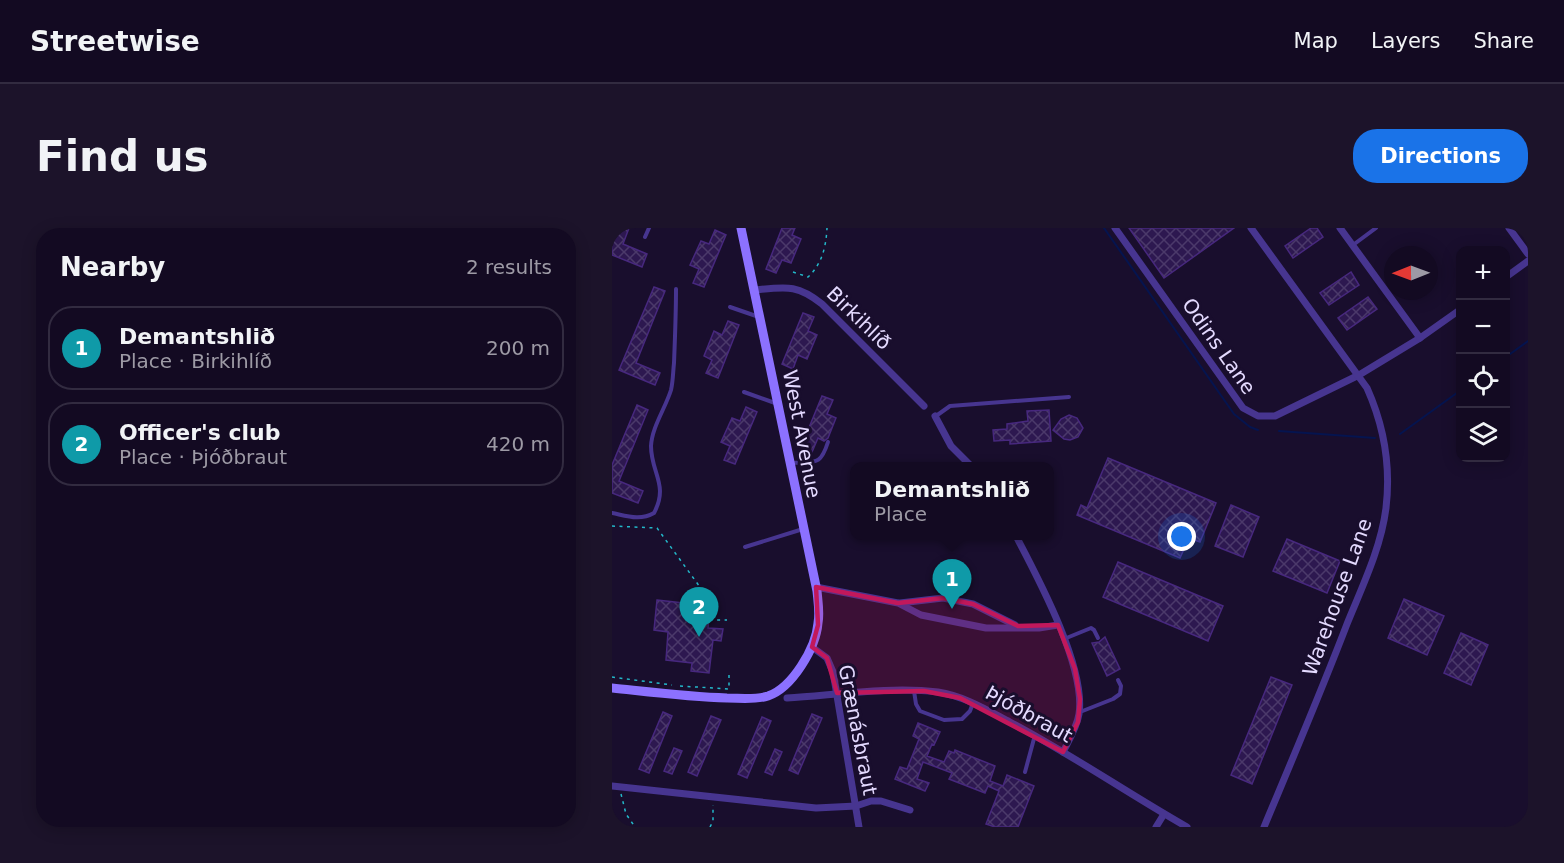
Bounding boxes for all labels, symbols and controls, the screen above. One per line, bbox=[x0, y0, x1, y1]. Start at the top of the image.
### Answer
text: Streetwise bbox=[30, 25, 200, 58]
text: Map bbox=[1294, 29, 1338, 53]
text: Layers bbox=[1371, 29, 1440, 53]
text: Share bbox=[1473, 29, 1534, 53]
button: Directions bbox=[1353, 129, 1528, 183]
text: Find us bbox=[36, 132, 209, 181]
north arrow bbox=[1384, 246, 1438, 300]
map controls bbox=[1456, 246, 1510, 462]
button: + bbox=[1456, 246, 1510, 300]
text: Nearby bbox=[60, 252, 165, 282]
text: 2 results bbox=[466, 255, 552, 279]
street label: Birkihlíð bbox=[822, 281, 896, 355]
street label: Odins Lane bbox=[1177, 293, 1261, 399]
button: − bbox=[1456, 300, 1510, 354]
text: Demantshlið bbox=[119, 324, 275, 349]
text: 1 bbox=[75, 336, 88, 360]
text: 200 m bbox=[486, 336, 550, 360]
text: Place · Birkihlíð bbox=[119, 349, 272, 373]
button: locate bbox=[1456, 354, 1510, 408]
street label: West Avenue bbox=[778, 368, 826, 500]
button: layers bbox=[1456, 408, 1510, 462]
text: Officer's club bbox=[119, 420, 281, 445]
text: 2 bbox=[75, 432, 88, 456]
text: 420 m bbox=[486, 432, 550, 456]
text: Place · Þjóðbraut bbox=[119, 445, 287, 469]
popup bbox=[850, 462, 1054, 540]
text: Demantshlið bbox=[874, 477, 1030, 502]
text: Place bbox=[874, 502, 927, 526]
street label: Warehouse Lane bbox=[1297, 515, 1377, 679]
your location bbox=[1167, 522, 1196, 551]
pin: 1 bbox=[932, 560, 972, 609]
pin: 2 bbox=[680, 588, 718, 637]
street label: Grænásbraut bbox=[834, 663, 882, 797]
street label: Þjóðbraut bbox=[981, 680, 1077, 748]

